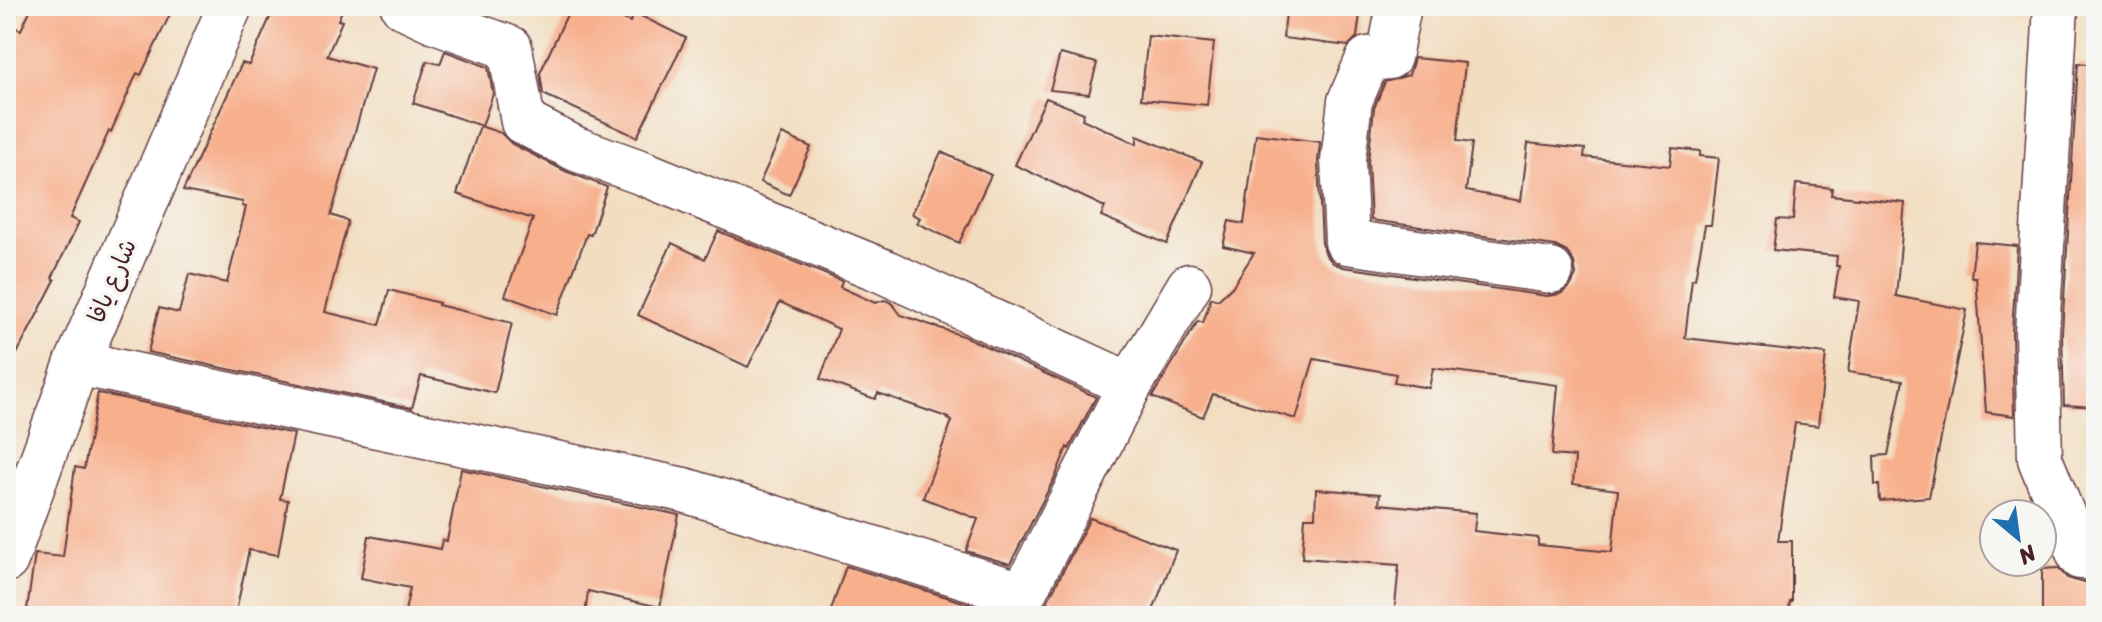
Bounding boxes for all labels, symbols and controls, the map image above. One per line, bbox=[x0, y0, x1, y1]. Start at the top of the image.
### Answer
street label: شارع يافا bbox=[75, 232, 149, 330]
north arrow bbox=[1978, 498, 2058, 578]
text: N bbox=[2011, 534, 2044, 576]

